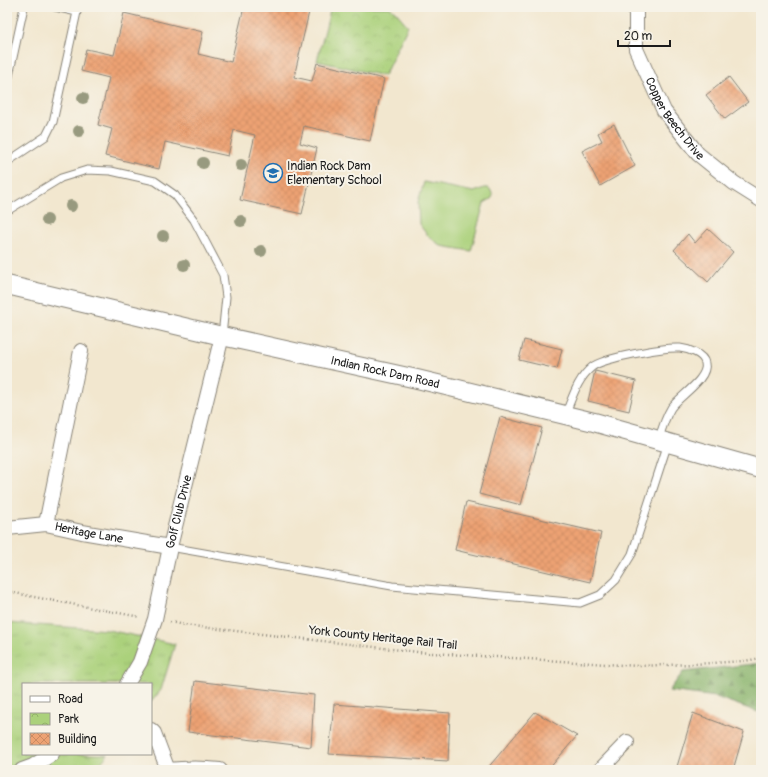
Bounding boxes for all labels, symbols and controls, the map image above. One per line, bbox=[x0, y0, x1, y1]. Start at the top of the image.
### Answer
scale bar bbox=[618, 22, 670, 48]
text: 20 m bbox=[624, 29, 653, 44]
street label: Copper Beech Drive bbox=[642, 75, 707, 163]
place label: Indian Rock Dam Elementary School bbox=[287, 159, 382, 188]
school or university icon: Indian Rock Dam Elementary School bbox=[262, 162, 284, 184]
street label: Indian Rock Dam Road bbox=[329, 353, 441, 392]
street label: Golf Club Drive bbox=[162, 473, 195, 550]
street label: Heritage Lane bbox=[53, 519, 124, 546]
street label: York County Heritage Rail Trail bbox=[307, 623, 458, 653]
legend bbox=[22, 683, 152, 755]
text: Road bbox=[58, 692, 83, 707]
text: Park bbox=[58, 712, 79, 727]
text: Building bbox=[58, 732, 97, 747]

